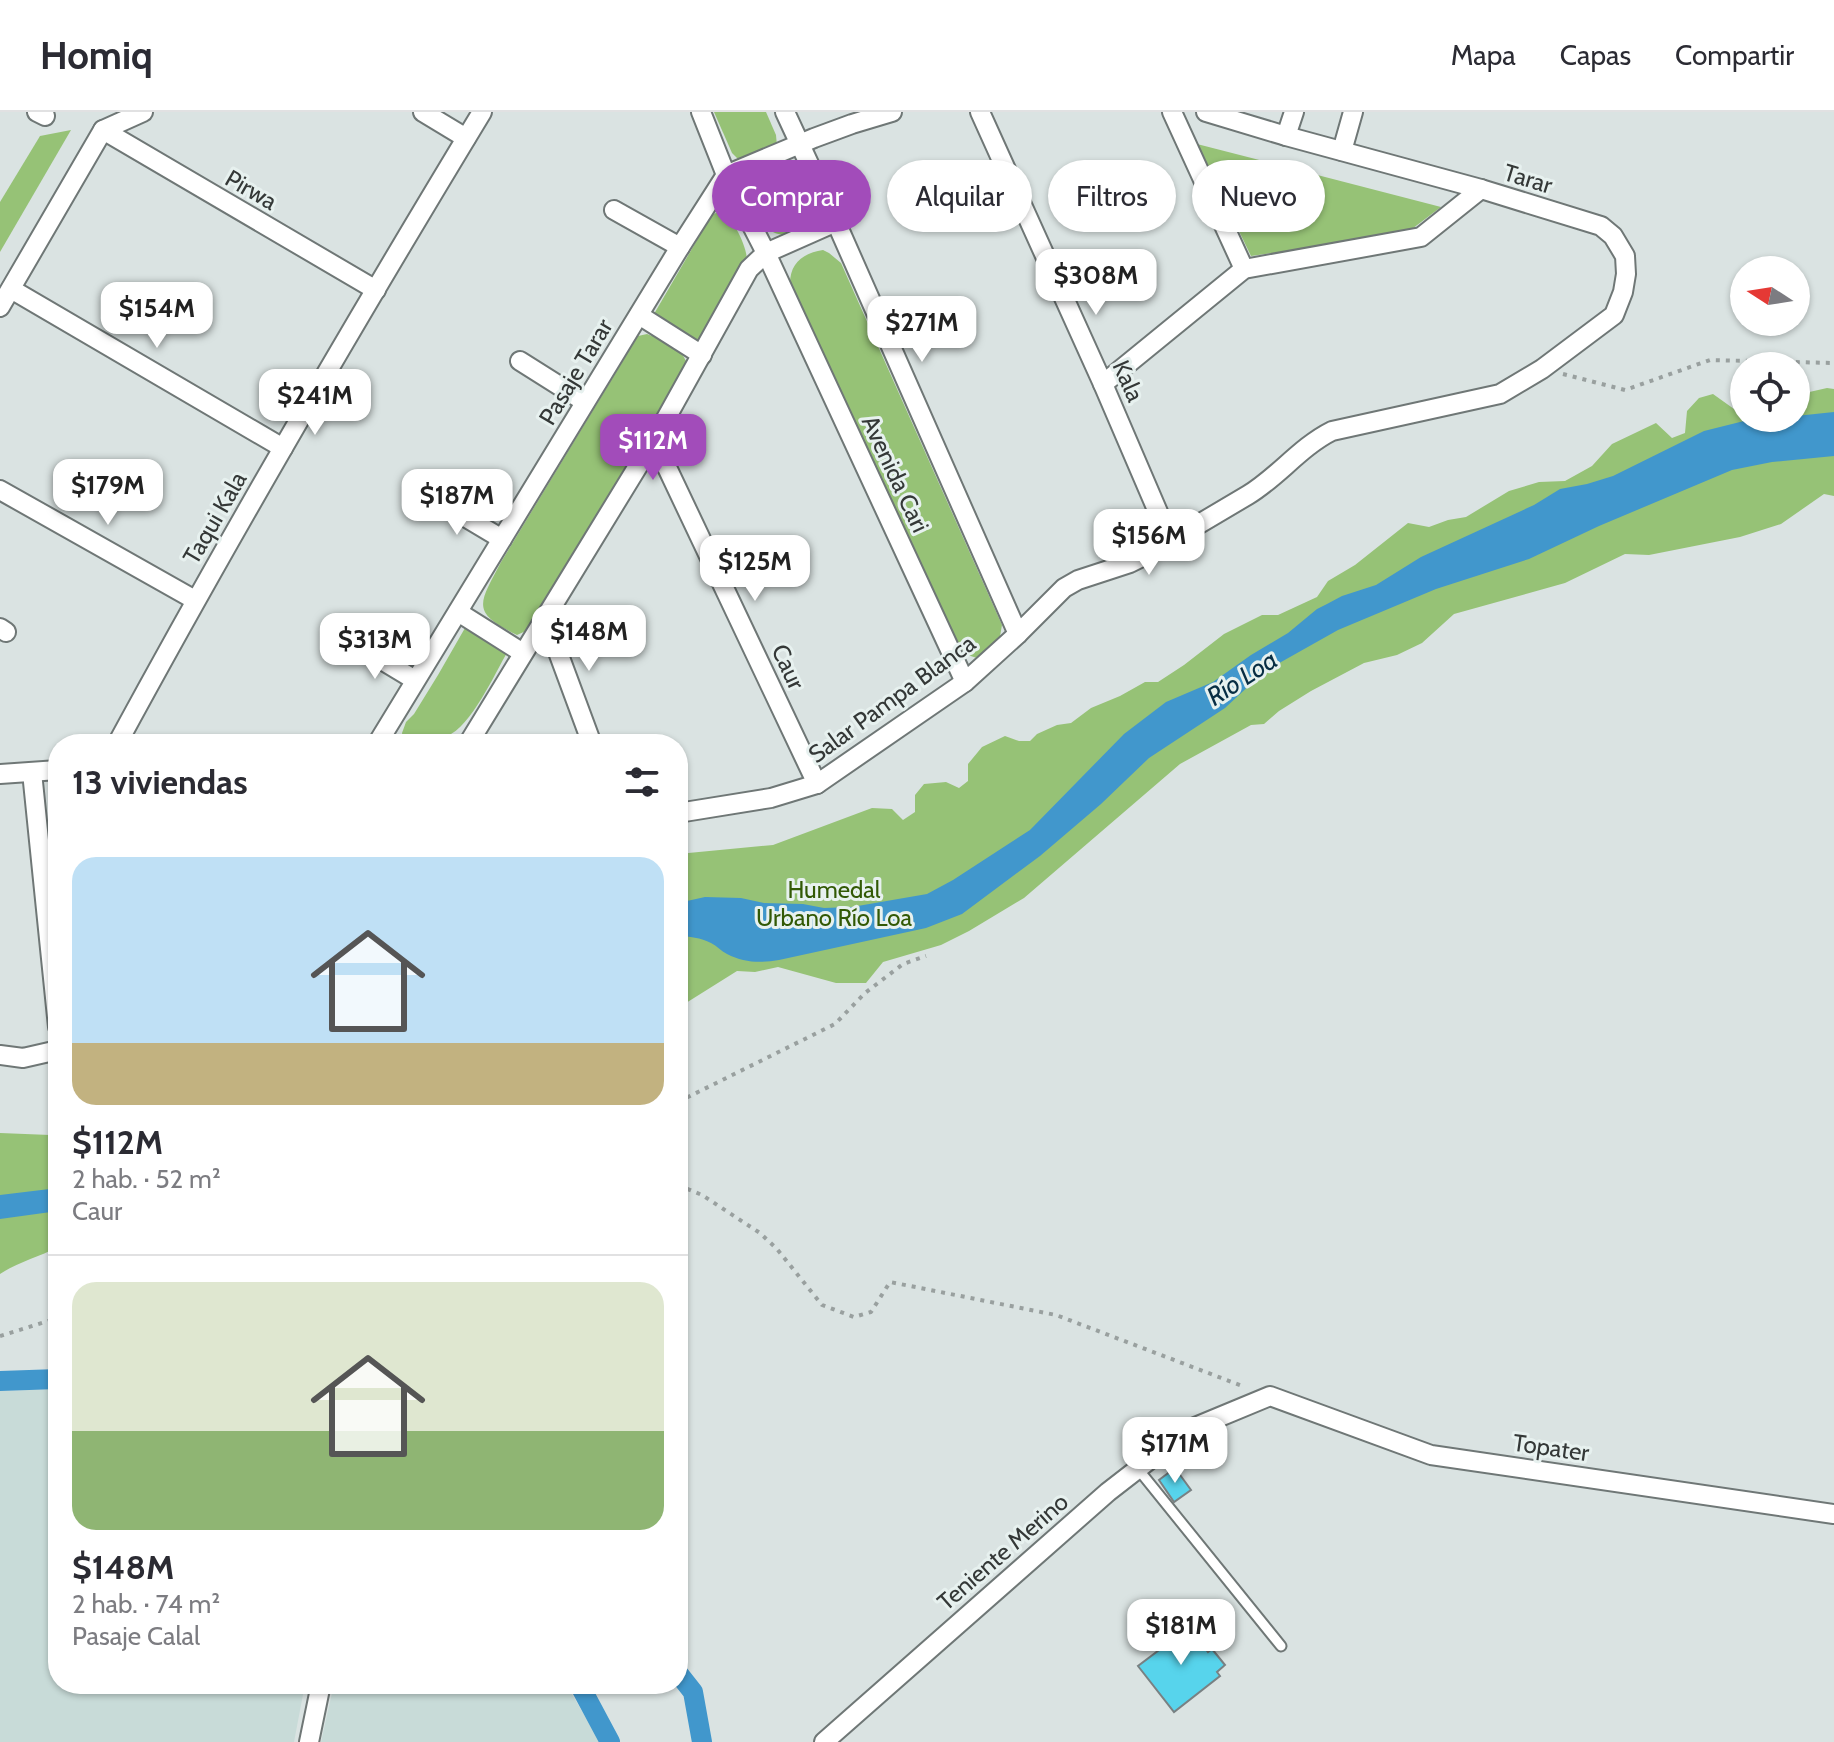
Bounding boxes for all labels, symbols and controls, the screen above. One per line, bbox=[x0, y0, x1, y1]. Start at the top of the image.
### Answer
text: Homiq bbox=[40, 32, 153, 79]
text: Mapa bbox=[1451, 38, 1516, 72]
text: Capas bbox=[1560, 38, 1631, 72]
text: Compartir bbox=[1675, 38, 1794, 72]
street label: Tarar bbox=[1500, 157, 1556, 200]
chip: Comprar bbox=[712, 160, 871, 232]
chip: Alquilar bbox=[887, 160, 1032, 232]
chip: Filtros bbox=[1048, 160, 1176, 232]
chip: Nuevo bbox=[1192, 160, 1325, 232]
street label: Pirwa bbox=[220, 163, 283, 216]
pin: $308M bbox=[1040, 249, 1152, 317]
north arrow bbox=[1730, 256, 1810, 336]
map controls bbox=[1730, 256, 1810, 432]
text: $308M bbox=[1054, 259, 1138, 291]
pin: $154M bbox=[101, 282, 213, 350]
text: $154M bbox=[119, 292, 195, 324]
pin: $271M bbox=[866, 296, 978, 364]
text: $271M bbox=[885, 306, 959, 338]
street label: Pasaje Tarar bbox=[533, 313, 619, 430]
button: locate bbox=[1730, 352, 1810, 432]
street label: Kala bbox=[1107, 356, 1150, 406]
pin: $241M bbox=[259, 369, 371, 437]
text: $241M bbox=[277, 379, 353, 411]
street label: Avenida Cari bbox=[856, 411, 935, 537]
pin: $112M bbox=[597, 414, 709, 482]
text: $112M bbox=[618, 424, 688, 456]
pin: $179M bbox=[52, 459, 164, 527]
street label: Taqui Kala bbox=[177, 466, 253, 569]
text: $179M bbox=[71, 469, 145, 501]
pin: $187M bbox=[401, 469, 513, 537]
text: $187M bbox=[420, 479, 494, 511]
pin: $156M bbox=[1093, 509, 1205, 577]
text: $156M bbox=[1112, 519, 1186, 551]
pin: $125M bbox=[699, 535, 811, 603]
text: $125M bbox=[718, 545, 792, 577]
pin: $148M bbox=[533, 605, 645, 673]
pin: $313M bbox=[319, 613, 431, 681]
text: $148M bbox=[550, 615, 628, 647]
text: $313M bbox=[338, 623, 412, 655]
street label: Salar Pampa Blanca bbox=[803, 628, 981, 769]
street label: Caur bbox=[765, 640, 812, 694]
water label: Río Loa bbox=[1201, 643, 1283, 713]
icon: filters bbox=[620, 760, 664, 804]
text: 13 viviendas bbox=[72, 761, 248, 803]
park label: Humedal Urbano Río Loa bbox=[756, 875, 912, 932]
icon: home bbox=[296, 909, 440, 1053]
text: $112M bbox=[72, 1121, 163, 1163]
text: 2 hab. · 52 m² bbox=[72, 1163, 221, 1195]
text: Caur bbox=[72, 1195, 122, 1227]
icon: home bbox=[296, 1334, 440, 1478]
pin: $171M bbox=[1119, 1417, 1231, 1485]
text: $171M bbox=[1140, 1427, 1210, 1459]
street label: Topater bbox=[1511, 1428, 1591, 1467]
street label: Teniente Merino bbox=[931, 1487, 1074, 1616]
text: $148M bbox=[72, 1546, 174, 1588]
text: 2 hab. · 74 m² bbox=[72, 1588, 220, 1620]
pin: $181M bbox=[1125, 1599, 1237, 1667]
text: $181M bbox=[1145, 1609, 1217, 1641]
text: Pasaje Calal bbox=[72, 1620, 200, 1652]

